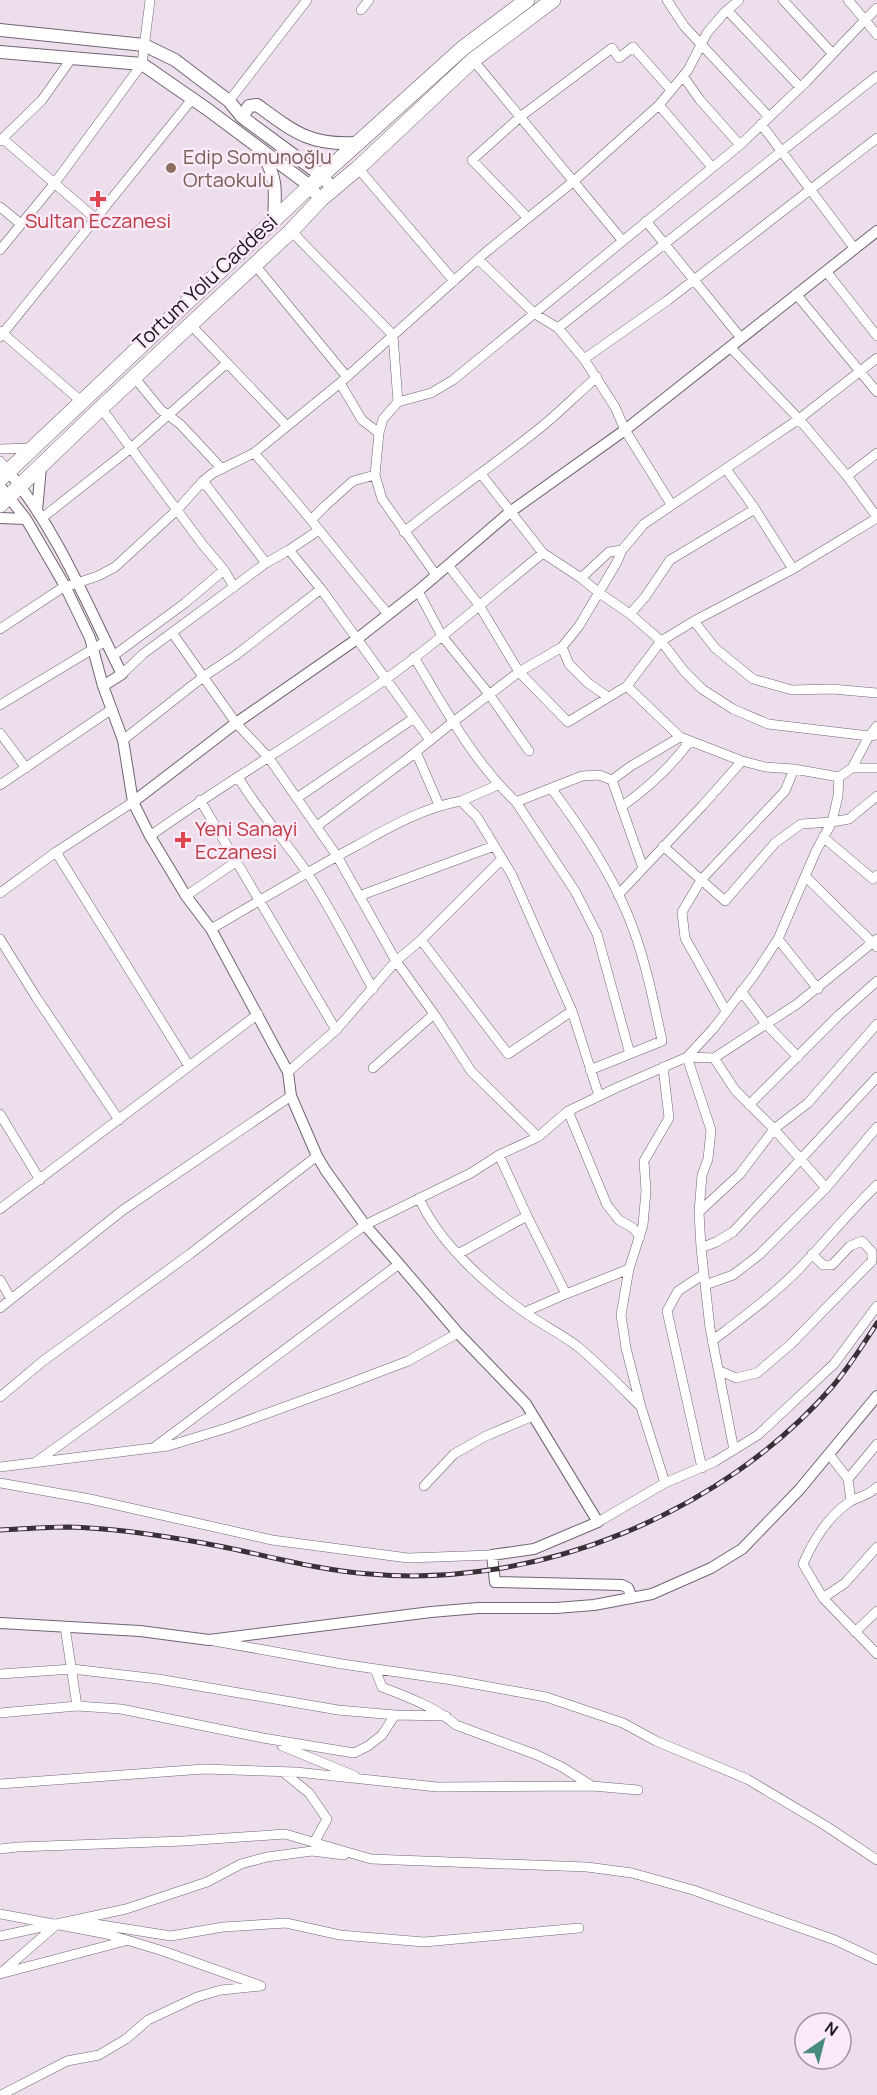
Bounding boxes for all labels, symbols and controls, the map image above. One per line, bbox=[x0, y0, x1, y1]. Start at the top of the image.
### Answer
place label: Edip Somunoğlu Ortaokulu bbox=[183, 143, 332, 193]
marker: Edip Somunoğlu Ortaokulu bbox=[164, 161, 178, 175]
marker: Sultan Eczanesi bbox=[91, 192, 105, 206]
place label: Sultan Eczanesi bbox=[25, 207, 171, 234]
street label: Tortum Yolu Caddesi bbox=[127, 208, 283, 356]
place label: Yeni Sanayi Eczanesi bbox=[195, 815, 298, 865]
marker: Yeni Sanayi Eczanesi bbox=[176, 833, 190, 847]
north arrow bbox=[793, 2011, 853, 2071]
text: N bbox=[821, 2016, 843, 2041]

